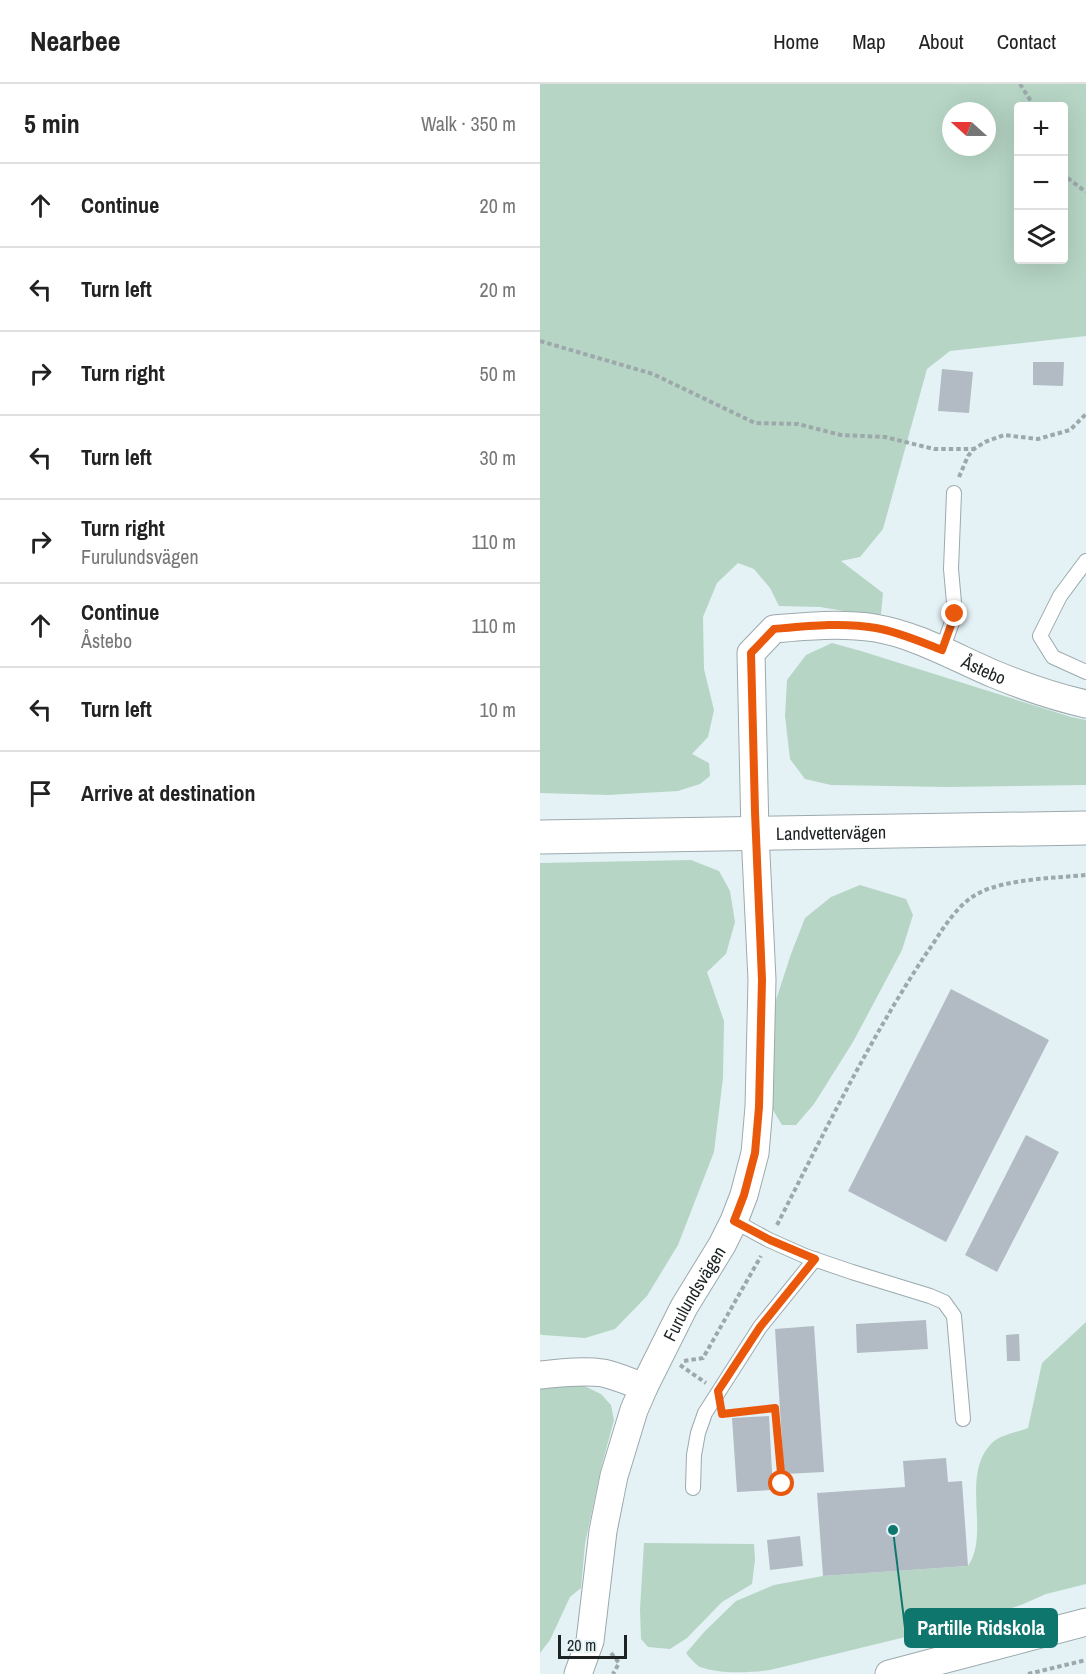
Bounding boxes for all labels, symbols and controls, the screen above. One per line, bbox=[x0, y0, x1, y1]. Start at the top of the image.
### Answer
text: Nearbee bbox=[30, 22, 121, 60]
text: Home bbox=[773, 27, 819, 56]
text: Map bbox=[852, 27, 886, 56]
text: About bbox=[919, 27, 964, 56]
text: Contact bbox=[997, 27, 1056, 56]
north arrow bbox=[942, 102, 996, 156]
map controls bbox=[1014, 102, 1068, 264]
button: + bbox=[1014, 102, 1068, 156]
text: 5 min bbox=[24, 106, 80, 141]
text: Walk · 350 m bbox=[421, 110, 516, 137]
button: − bbox=[1014, 156, 1068, 210]
icon: ahead bbox=[24, 189, 57, 222]
text: Continue bbox=[81, 190, 159, 220]
text: 20 m bbox=[480, 192, 516, 219]
button: layers bbox=[1014, 210, 1068, 264]
icon: left bbox=[24, 273, 57, 306]
text: Turn left bbox=[81, 274, 152, 304]
text: 20 m bbox=[480, 276, 516, 303]
icon: right bbox=[24, 357, 57, 390]
text: Turn right bbox=[81, 358, 165, 388]
text: 50 m bbox=[480, 360, 516, 387]
icon: left bbox=[24, 441, 57, 474]
text: Turn left bbox=[81, 442, 152, 472]
text: 30 m bbox=[480, 444, 516, 471]
text: Turn right bbox=[81, 513, 165, 543]
icon: right bbox=[24, 525, 57, 558]
text: 110 m bbox=[472, 528, 516, 555]
text: Furulundsvägen bbox=[81, 543, 199, 570]
text: Continue bbox=[81, 597, 159, 627]
route end bbox=[941, 600, 967, 626]
icon: ahead bbox=[24, 609, 57, 642]
text: 110 m bbox=[472, 612, 516, 639]
text: Åstebo bbox=[81, 627, 132, 654]
street label: Åstebo bbox=[957, 648, 1010, 690]
icon: left bbox=[24, 693, 57, 726]
text: Turn left bbox=[81, 694, 152, 724]
text: 10 m bbox=[480, 696, 516, 723]
icon: arrive bbox=[24, 777, 57, 810]
text: Arrive at destination bbox=[81, 778, 255, 808]
street label: Landvettervägen bbox=[776, 819, 886, 846]
street label: Furulundsvägen bbox=[657, 1241, 731, 1345]
route start bbox=[768, 1470, 794, 1496]
callout: Partille Ridskola bbox=[905, 1609, 1057, 1647]
text: Partille Ridskola bbox=[917, 1614, 1045, 1641]
scale bar bbox=[558, 1632, 627, 1660]
text: 20 m bbox=[567, 1634, 596, 1656]

